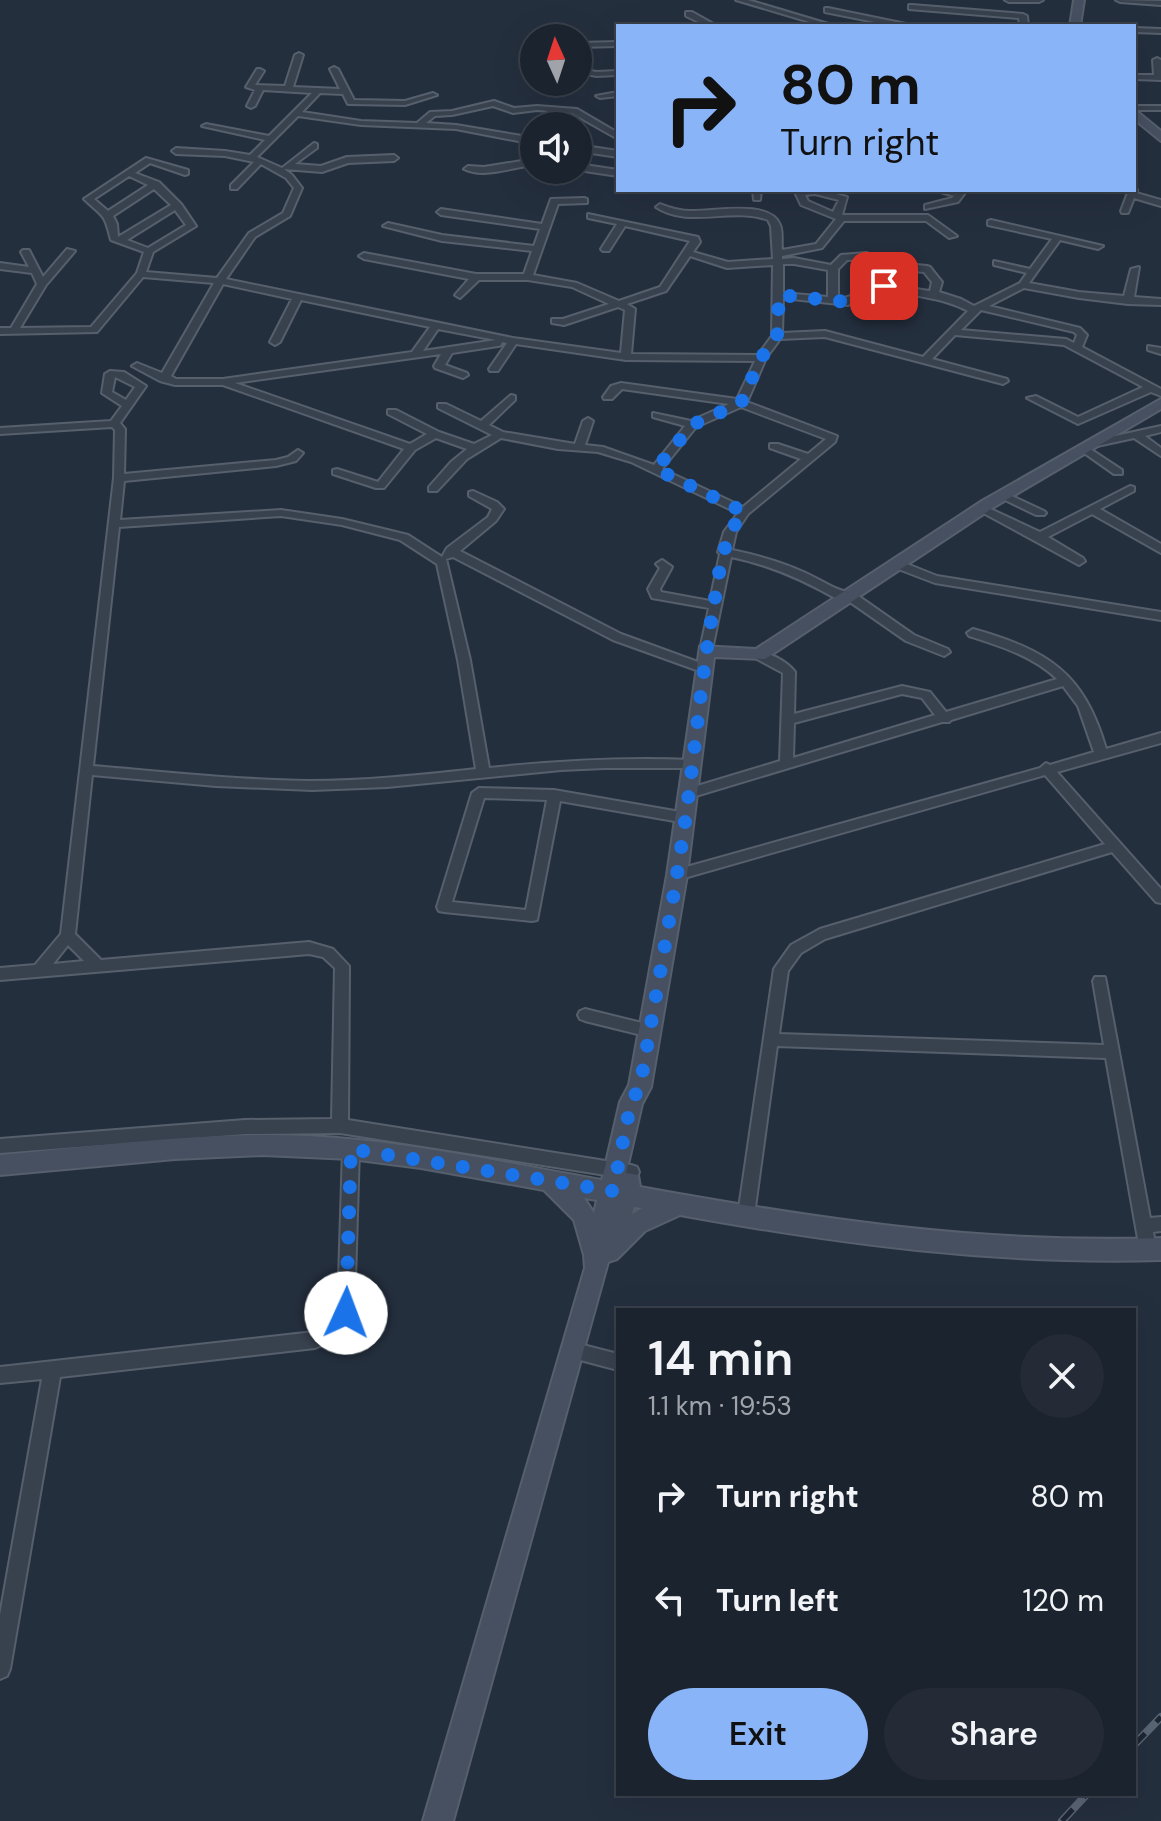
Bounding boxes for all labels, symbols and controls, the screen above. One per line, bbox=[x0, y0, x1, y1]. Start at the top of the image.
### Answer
north arrow bbox=[520, 24, 592, 96]
map controls bbox=[520, 24, 592, 184]
text: 80 m bbox=[780, 48, 921, 121]
icon: right bbox=[648, 56, 752, 160]
button: sound bbox=[520, 112, 592, 184]
text: Turn right bbox=[780, 119, 939, 166]
pin bbox=[850, 252, 918, 320]
icon: arrive bbox=[862, 264, 906, 308]
position arrow bbox=[304, 1271, 388, 1355]
text: 14 min bbox=[648, 1327, 793, 1390]
button: close bbox=[1020, 1334, 1104, 1418]
text: 1.1 km · 19:53 bbox=[648, 1389, 792, 1423]
icon: right bbox=[648, 1474, 692, 1518]
text: Turn right bbox=[716, 1477, 859, 1516]
text: 80 m bbox=[1031, 1477, 1104, 1516]
icon: left bbox=[648, 1578, 692, 1622]
text: Turn left bbox=[716, 1581, 839, 1620]
text: 120 m bbox=[1022, 1581, 1104, 1620]
button: Exit bbox=[648, 1688, 868, 1780]
button: Share bbox=[884, 1688, 1104, 1780]

